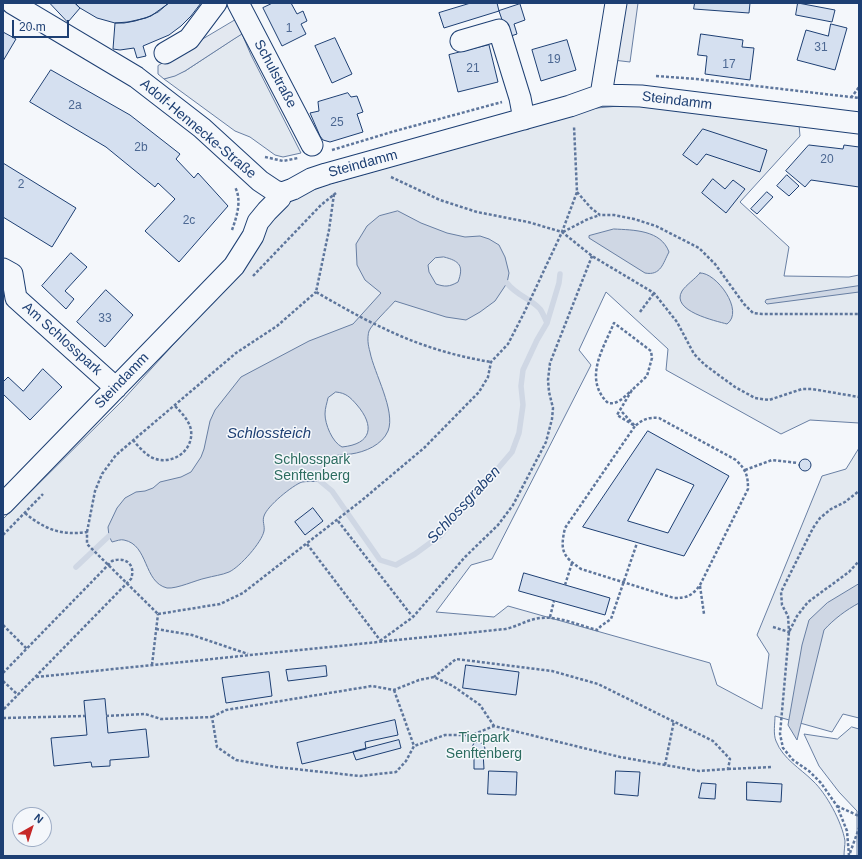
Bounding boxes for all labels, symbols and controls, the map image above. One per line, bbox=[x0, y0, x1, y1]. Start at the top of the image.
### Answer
scale bar bbox=[14, 12, 71, 38]
text: 20 m bbox=[19, 20, 46, 34]
house number: 1 bbox=[286, 22, 292, 36]
street label: Schulstraße bbox=[250, 37, 300, 111]
house number: 31 bbox=[814, 41, 828, 55]
house number: 19 bbox=[547, 53, 561, 67]
house number: 17 bbox=[722, 58, 736, 72]
house number: 21 bbox=[466, 62, 480, 76]
street label: Adolf-Hennecke-Straße bbox=[137, 76, 259, 182]
street label: Steindamm bbox=[641, 88, 713, 114]
house number: 2a bbox=[68, 99, 82, 113]
house number: 25 bbox=[330, 116, 344, 130]
house number: 2b bbox=[134, 141, 148, 155]
street label: Steindamm bbox=[327, 147, 399, 181]
house number: 20 bbox=[820, 153, 834, 167]
house number: 2 bbox=[18, 178, 24, 192]
house number: 2c bbox=[183, 214, 195, 228]
street label: Am Schlosspark bbox=[19, 299, 105, 379]
house number: 33 bbox=[98, 312, 112, 326]
street label: Steindamm bbox=[91, 350, 153, 412]
water label: Schlossteich bbox=[227, 425, 311, 443]
park label: Schlosspark Senftenberg bbox=[274, 452, 350, 484]
water label: Schlossgraben bbox=[424, 463, 504, 547]
park label: Tierpark Senftenberg bbox=[446, 730, 522, 762]
north arrow bbox=[12, 807, 52, 847]
text: N bbox=[32, 811, 46, 826]

